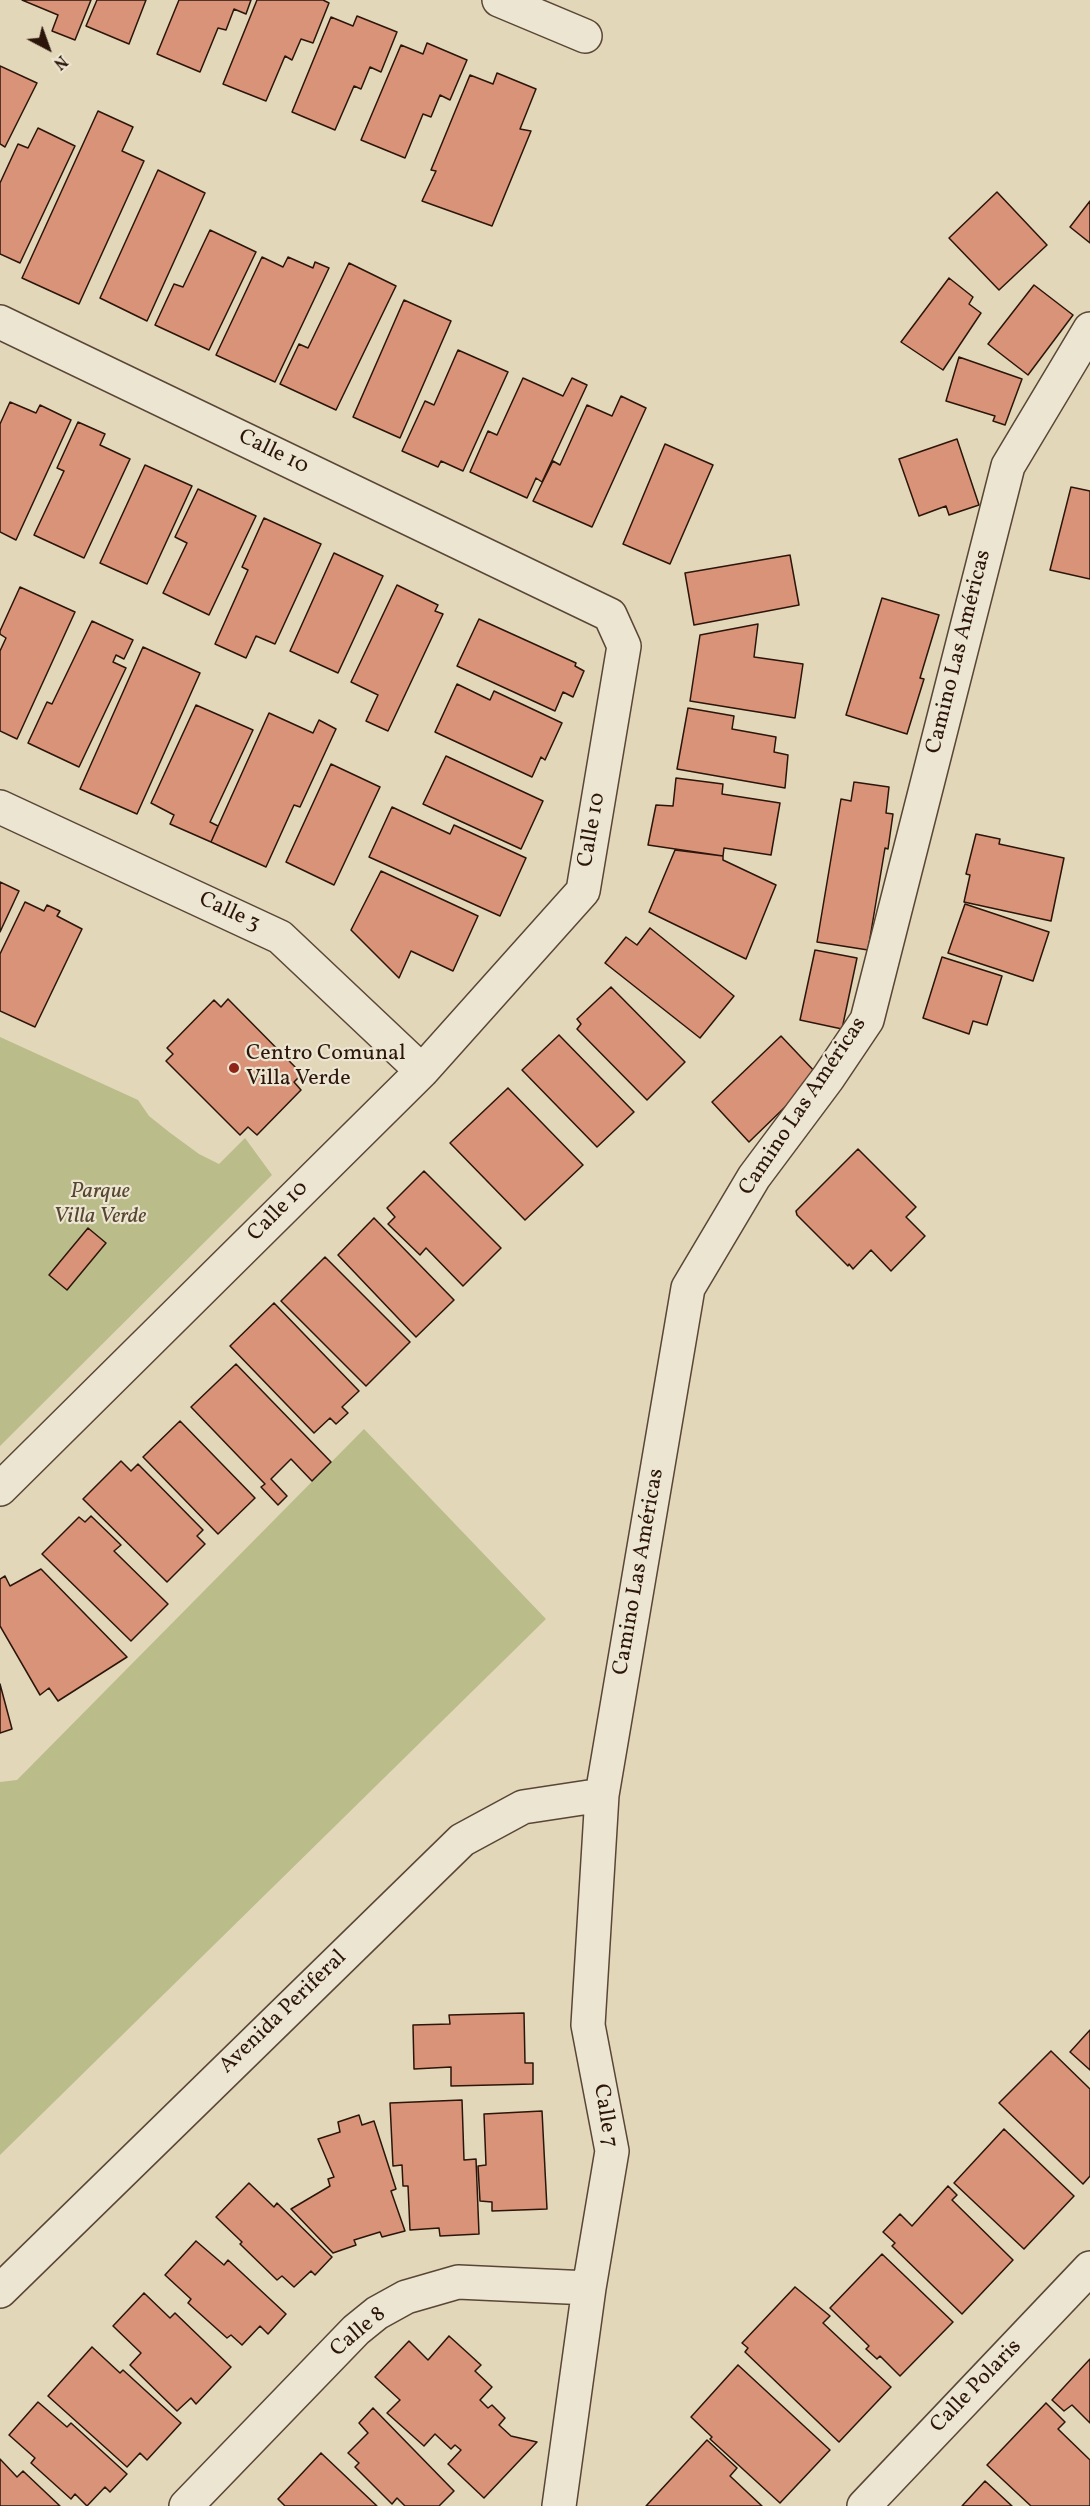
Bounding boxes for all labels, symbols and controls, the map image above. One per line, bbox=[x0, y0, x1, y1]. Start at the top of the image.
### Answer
north arrow bbox=[18, 18, 78, 78]
text: N bbox=[48, 49, 71, 74]
street label: Calle 10 bbox=[233, 425, 313, 481]
street label: Camino Las Américas bbox=[922, 547, 998, 757]
street label: Calle 10 bbox=[573, 791, 613, 869]
street label: Calle 3 bbox=[194, 887, 264, 939]
street label: Camino Las Américas bbox=[735, 1013, 873, 1201]
place label: Centro Comunal Villa Verde bbox=[246, 1042, 406, 1094]
marker: Centro Comunal Villa Verde bbox=[227, 1061, 241, 1075]
street label: Calle 10 bbox=[243, 1176, 315, 1248]
park label: Parque Villa Verde bbox=[54, 1180, 146, 1232]
street label: Camino Las Américas bbox=[609, 1467, 671, 1677]
street label: Avenida Periferal bbox=[215, 1946, 353, 2080]
street label: Calle 7 bbox=[586, 2082, 622, 2150]
street label: Calle 8 bbox=[326, 2302, 392, 2364]
street label: Calle Polaris bbox=[926, 2335, 1028, 2439]

